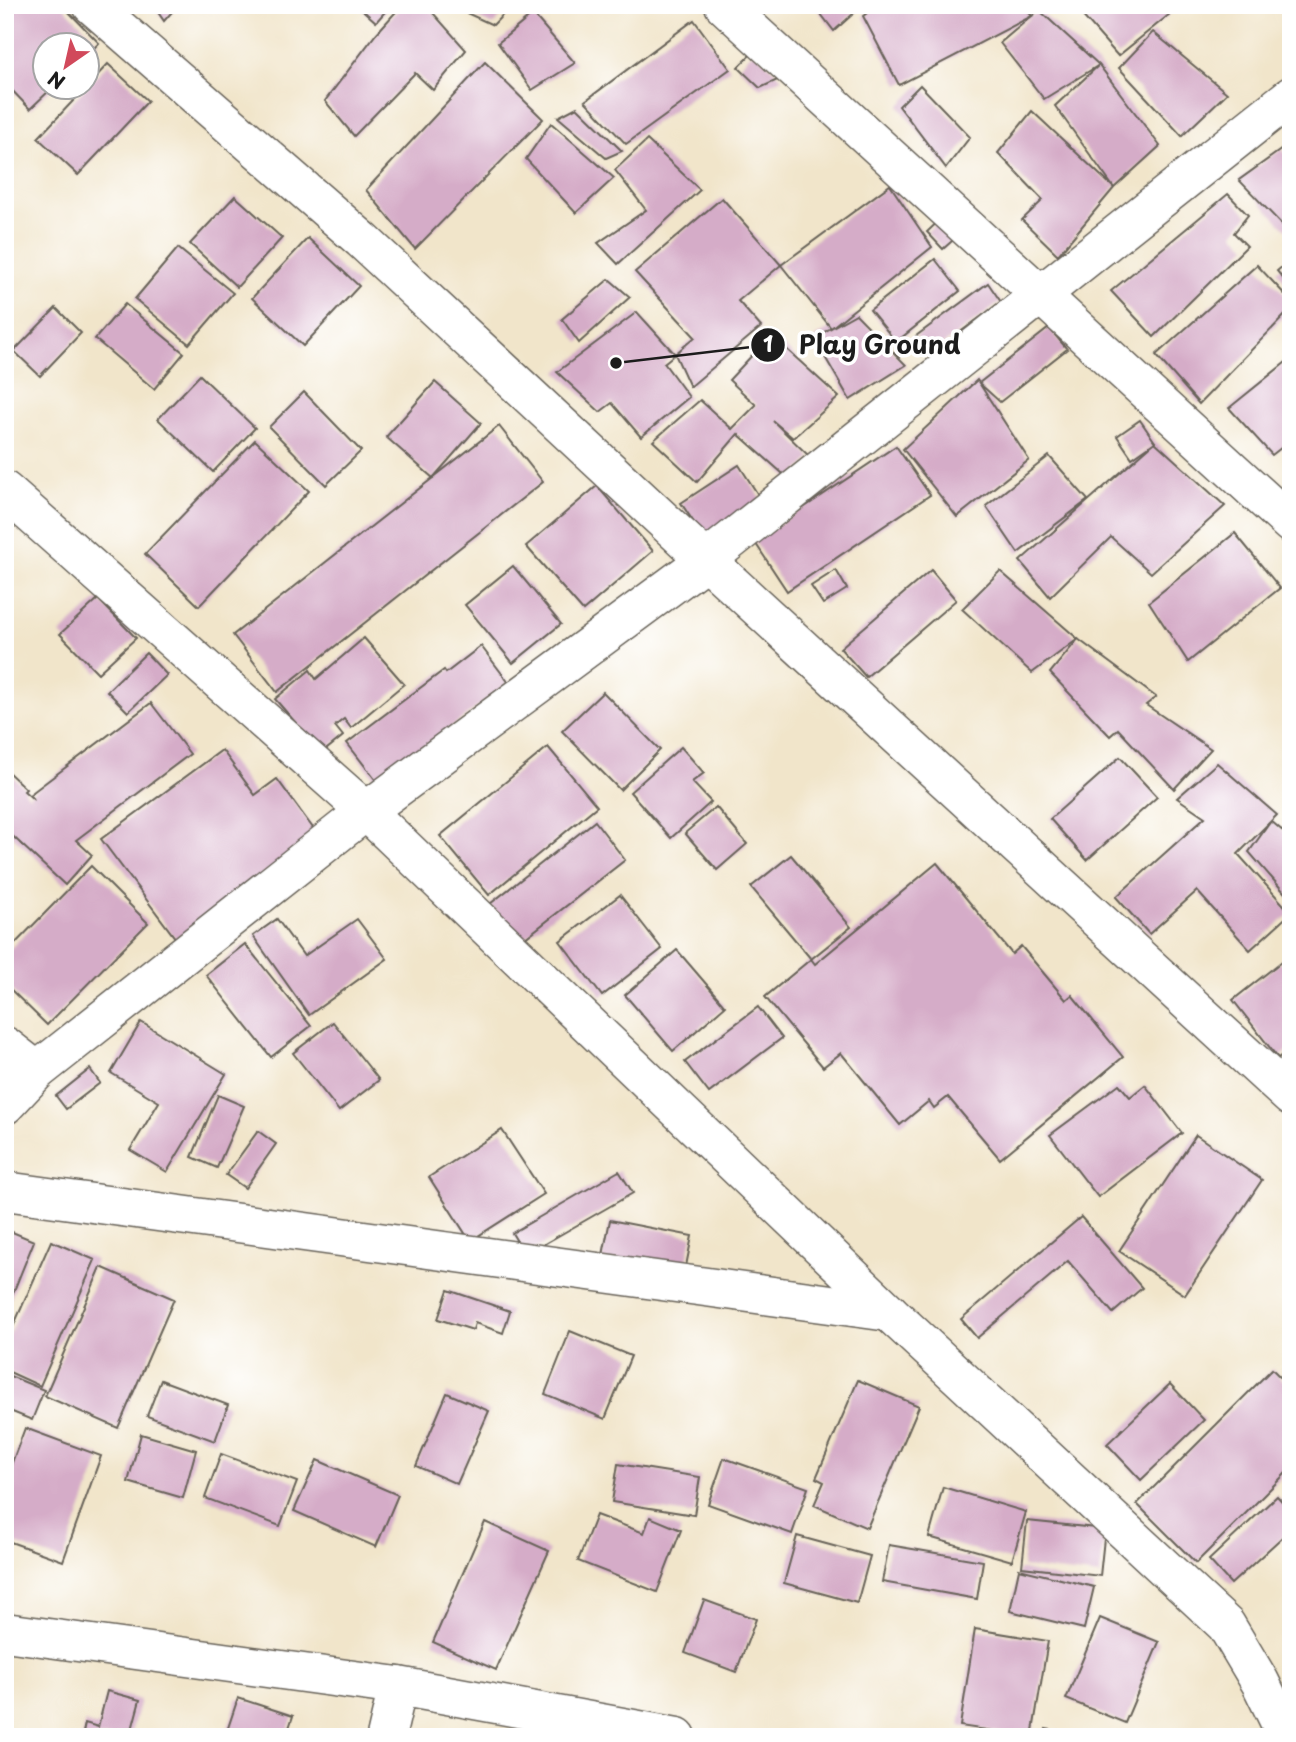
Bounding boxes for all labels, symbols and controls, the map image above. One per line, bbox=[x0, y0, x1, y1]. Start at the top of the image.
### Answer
north arrow bbox=[32, 32, 102, 102]
text: N bbox=[42, 65, 70, 97]
callout: Play Ground bbox=[750, 321, 975, 368]
text: Play Ground bbox=[799, 324, 961, 363]
text: 1 bbox=[763, 327, 773, 359]

